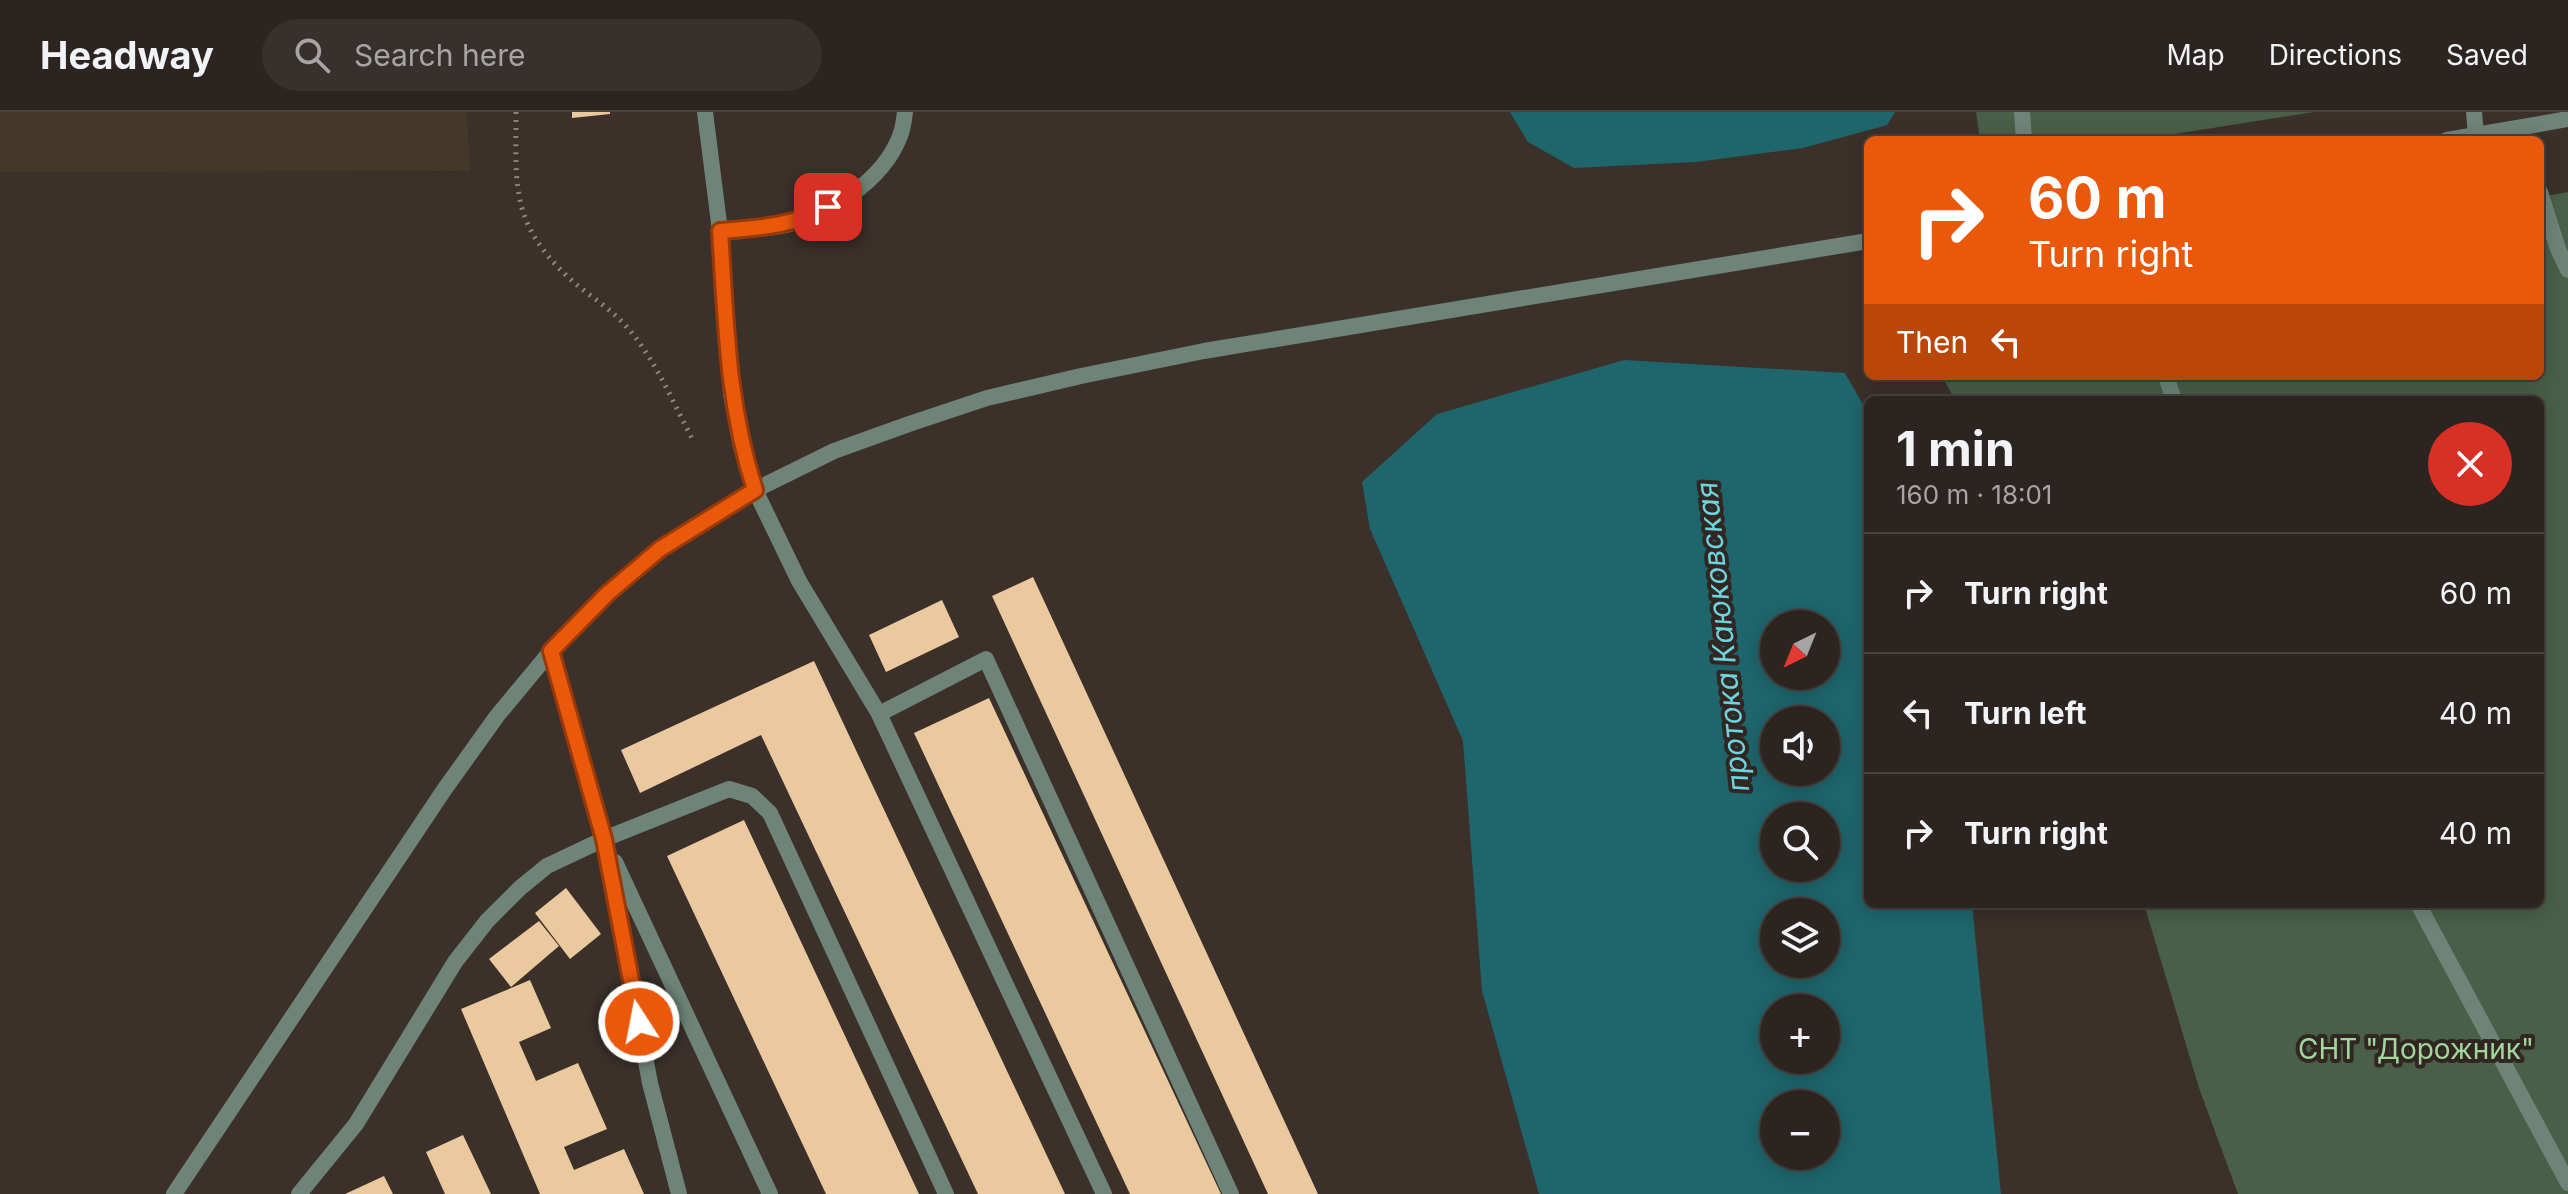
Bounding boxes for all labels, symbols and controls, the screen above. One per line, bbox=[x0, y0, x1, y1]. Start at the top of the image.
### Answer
search box bbox=[262, 19, 822, 91]
text: Headway bbox=[40, 32, 214, 78]
icon: search bbox=[290, 33, 334, 77]
text: Search here bbox=[354, 37, 525, 73]
text: Map bbox=[2166, 38, 2225, 72]
text: Directions bbox=[2269, 38, 2402, 72]
text: Saved bbox=[2446, 38, 2528, 72]
text: 60 m bbox=[2028, 164, 2167, 232]
icon: right bbox=[1896, 168, 2000, 272]
pin bbox=[794, 173, 862, 241]
icon: arrive bbox=[806, 185, 850, 229]
text: Turn right bbox=[2028, 232, 2193, 276]
icon: left bbox=[1984, 320, 2028, 364]
text: Then bbox=[1896, 324, 1968, 360]
text: 1 min bbox=[1896, 419, 2015, 478]
button: close bbox=[2428, 422, 2512, 506]
text: 160 m · 18:01 bbox=[1896, 479, 2052, 510]
water label: протока Каюковская bbox=[1688, 480, 1756, 794]
icon: right bbox=[1896, 571, 1940, 615]
text: Turn right bbox=[1964, 575, 2108, 611]
text: 60 m bbox=[2440, 575, 2512, 611]
north arrow bbox=[1760, 610, 1840, 690]
map controls bbox=[1760, 610, 1840, 1170]
icon: left bbox=[1896, 691, 1940, 735]
text: Turn left bbox=[1964, 695, 2086, 731]
text: 40 m bbox=[2439, 695, 2512, 731]
button: sound bbox=[1760, 706, 1840, 786]
button: search bbox=[1760, 802, 1840, 882]
icon: right bbox=[1896, 811, 1940, 855]
text: Turn right bbox=[1964, 815, 2108, 851]
text: 40 m bbox=[2439, 815, 2512, 851]
button: layers bbox=[1760, 898, 1840, 978]
position arrow bbox=[597, 980, 681, 1064]
button: + bbox=[1760, 994, 1840, 1074]
park label: СНТ "Дорожник" bbox=[2298, 1032, 2534, 1066]
button: − bbox=[1760, 1090, 1840, 1170]

